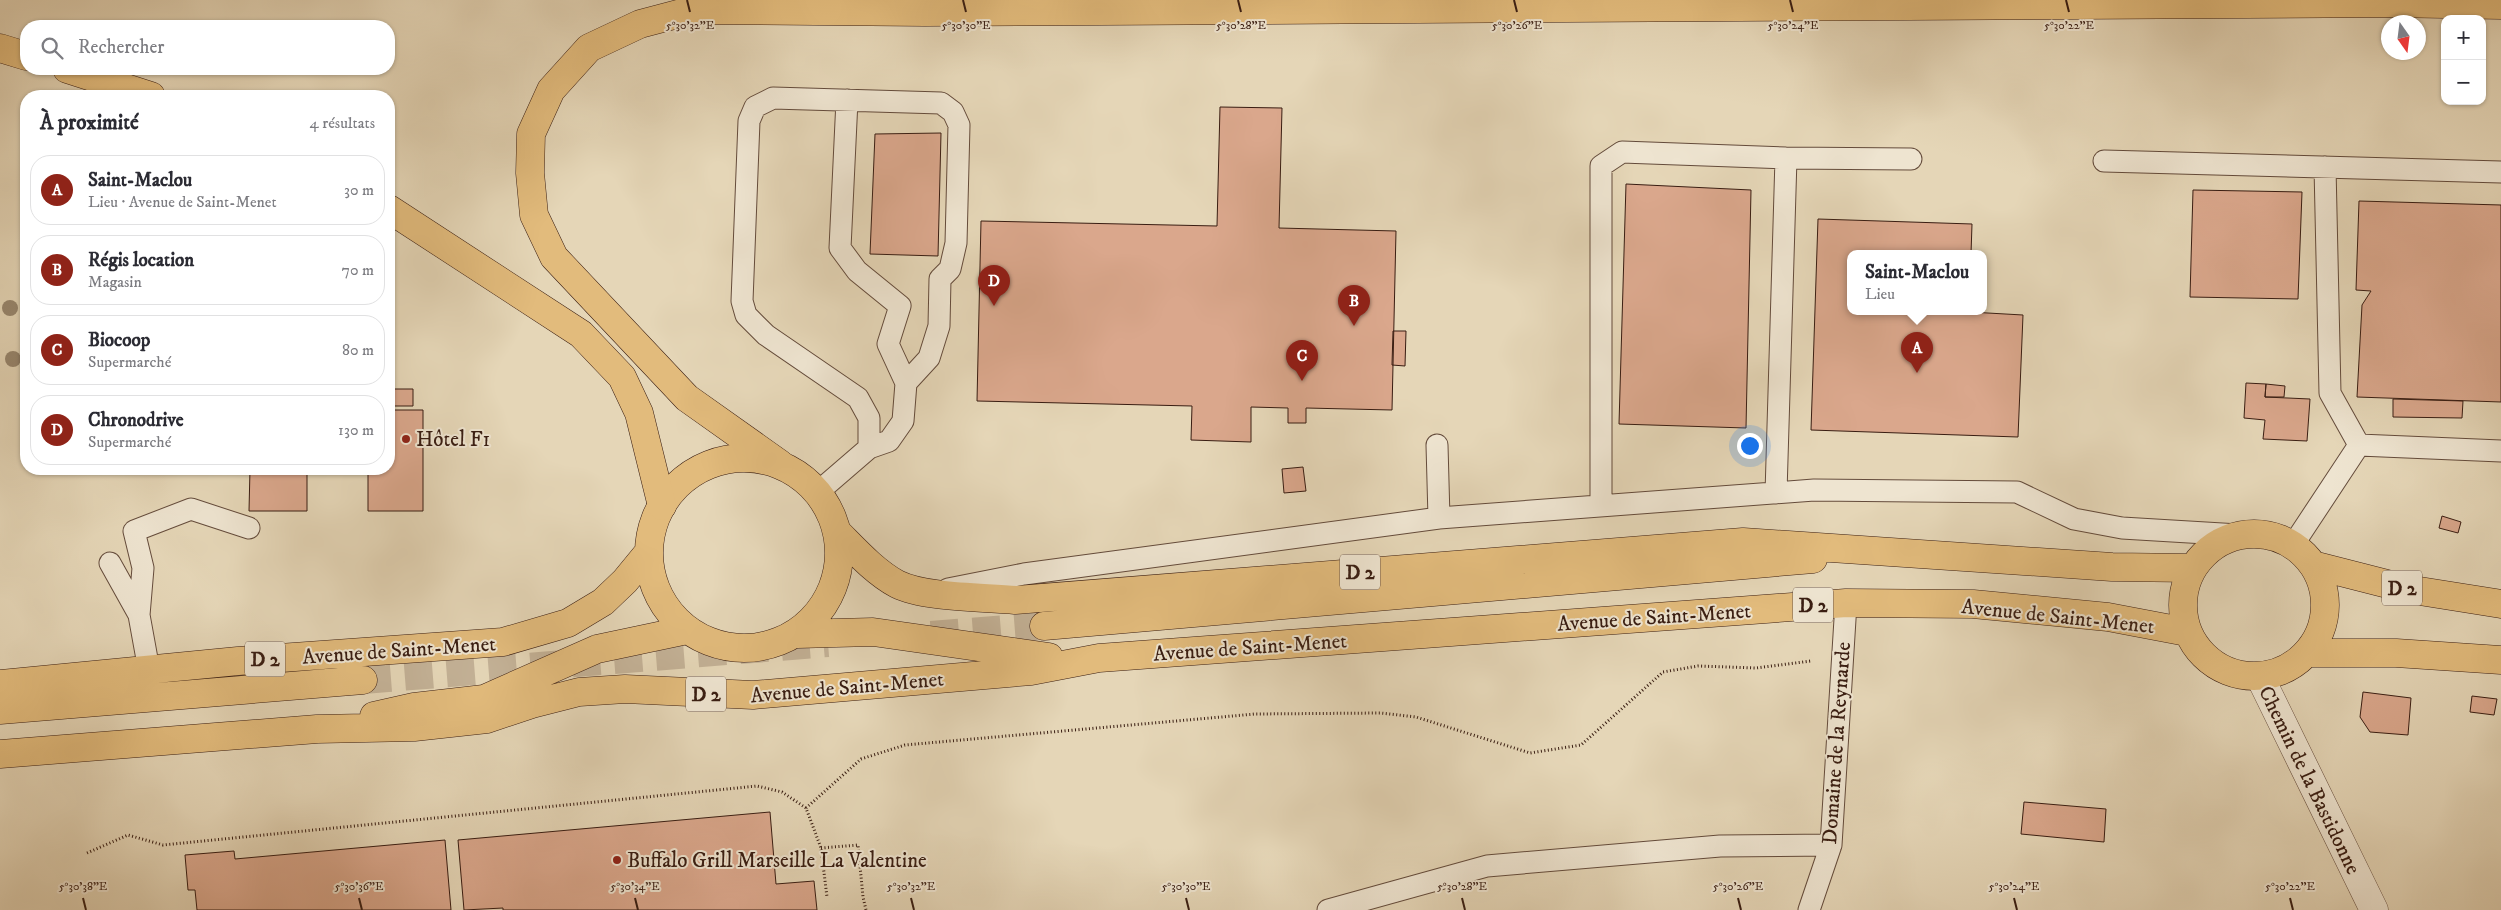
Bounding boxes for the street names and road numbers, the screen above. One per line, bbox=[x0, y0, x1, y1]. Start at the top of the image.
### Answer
road number: D 2 bbox=[1340, 554, 1380, 590]
road number: D 2 bbox=[2382, 570, 2422, 606]
road number: D 2 bbox=[1793, 588, 1833, 622]
street label: Avenue de Saint-Menet bbox=[1960, 594, 2156, 640]
street label: Avenue de Saint-Menet bbox=[1556, 598, 1752, 638]
street label: Avenue de Saint-Menet bbox=[1152, 628, 1348, 668]
street label: Avenue de Saint-Menet bbox=[301, 631, 497, 671]
street label: Domaine de la Reynarde bbox=[1817, 641, 1857, 845]
road number: D 2 bbox=[245, 642, 285, 676]
street label: Avenue de Saint-Menet bbox=[749, 667, 945, 709]
road number: D 2 bbox=[686, 676, 726, 712]
street label: Chemin de la Bastidonne bbox=[2252, 682, 2366, 879]

